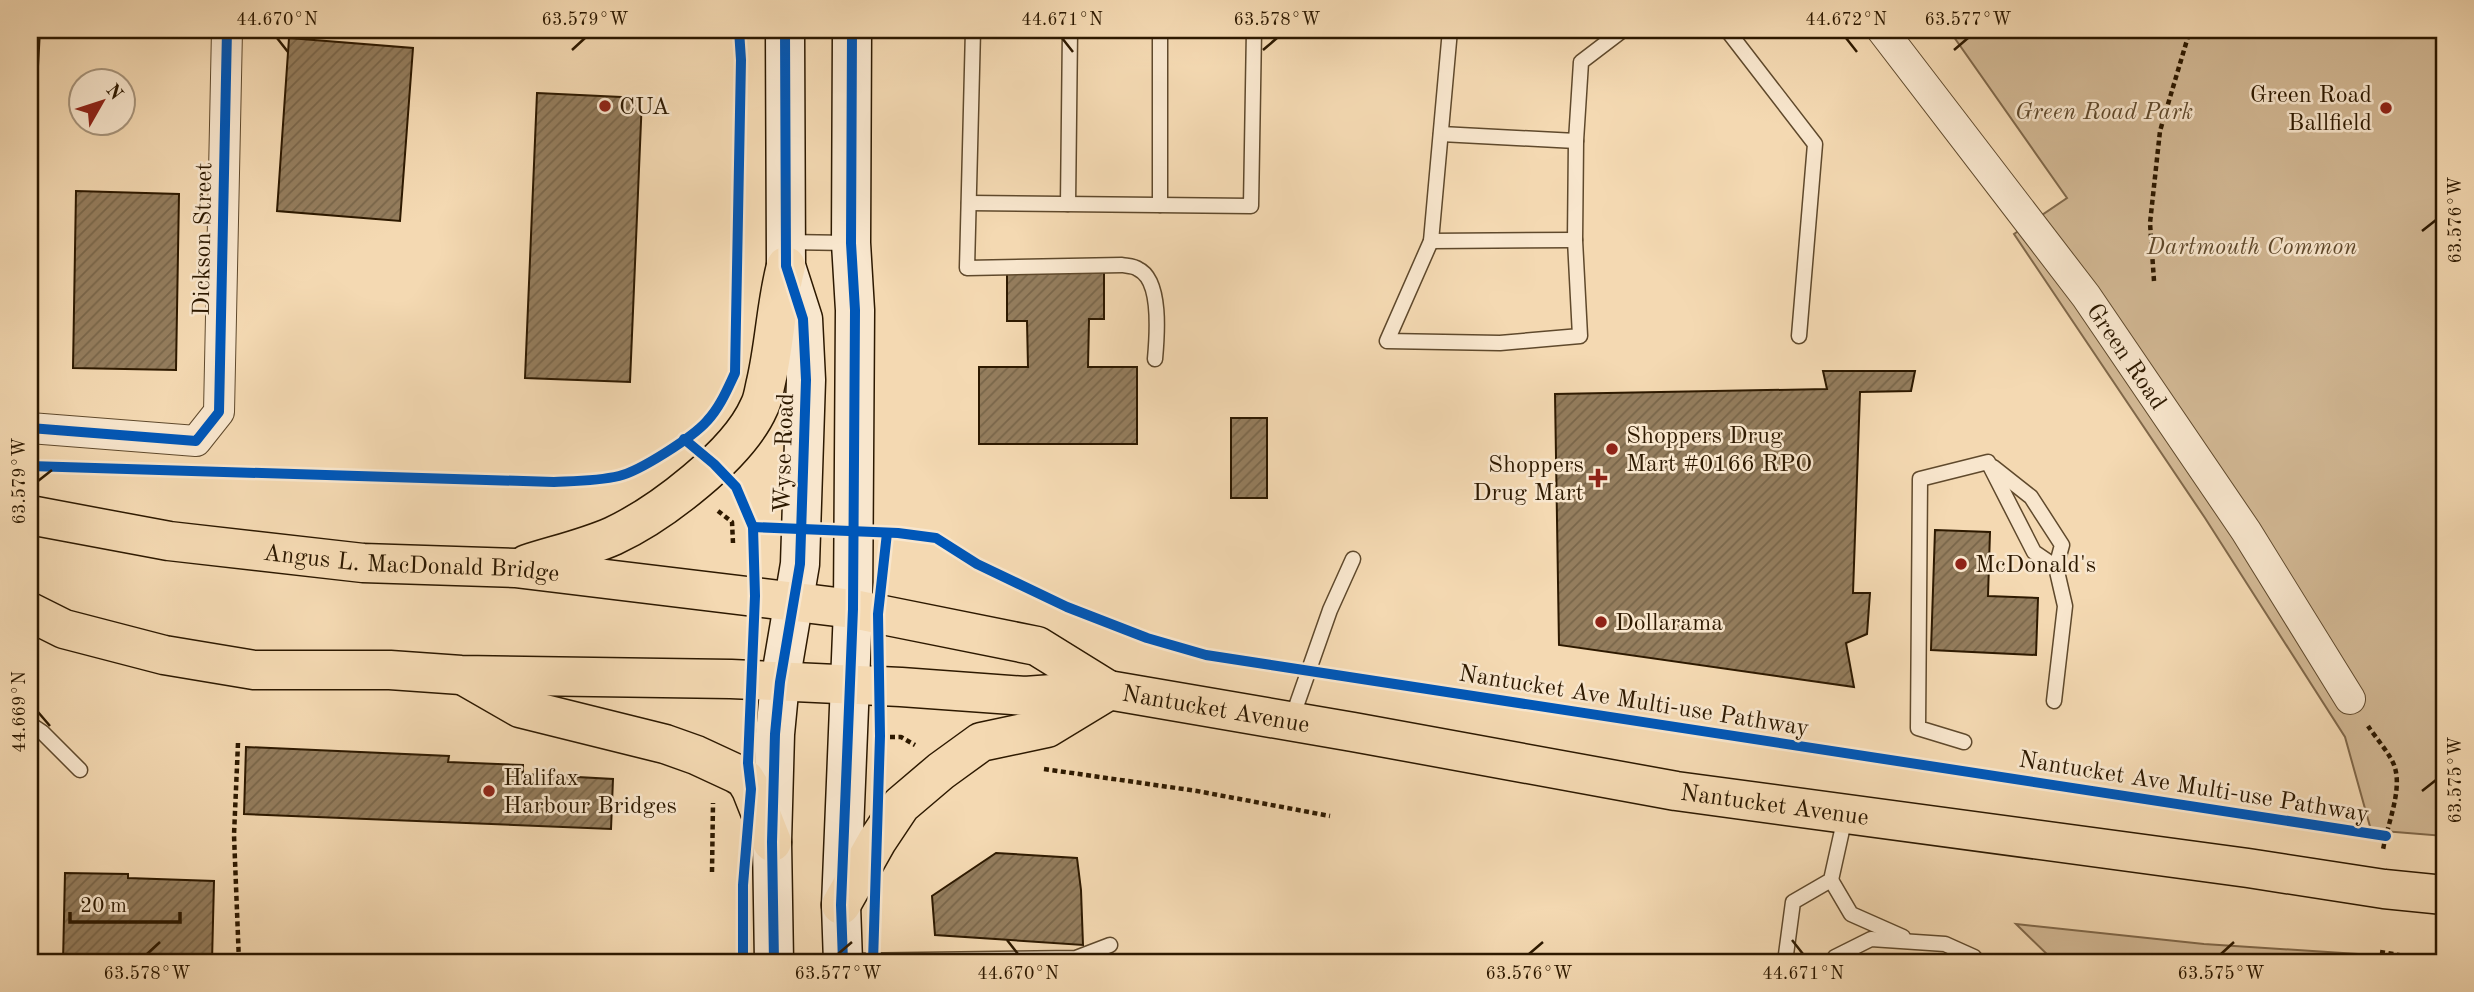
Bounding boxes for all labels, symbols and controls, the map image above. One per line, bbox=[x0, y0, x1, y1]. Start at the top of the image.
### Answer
text: 44.670°N bbox=[236, 11, 318, 29]
text: 63.579°W bbox=[542, 11, 628, 29]
text: 44.671°N bbox=[1021, 11, 1103, 29]
text: 63.578°W bbox=[1234, 11, 1320, 29]
text: 44.672°N bbox=[1805, 11, 1887, 29]
text: 63.577°W bbox=[1925, 11, 2011, 29]
north arrow bbox=[66, 66, 136, 136]
text: N bbox=[101, 81, 126, 105]
place label: Green Road Ballfield bbox=[2250, 84, 2372, 136]
place label: CUA bbox=[619, 96, 670, 120]
marker: CUA bbox=[597, 98, 613, 114]
marker: Green Road Ballfield bbox=[2378, 100, 2394, 116]
park label: Green Road Park bbox=[2015, 101, 2193, 125]
street label: Dickson Street bbox=[191, 162, 217, 316]
text: 63.576°W bbox=[2447, 177, 2465, 263]
park label: Dartmouth Common bbox=[2146, 236, 2357, 260]
street label: Green Road bbox=[2081, 300, 2170, 415]
street label: Wyse Road bbox=[771, 393, 799, 513]
place label: Shoppers Drug Mart #0166 RPO bbox=[1626, 425, 1812, 477]
text: 63.579°W bbox=[11, 438, 29, 524]
marker: Shoppers Drug Mart #0166 RPO bbox=[1604, 441, 1620, 457]
place label: Shoppers Drug Mart bbox=[1473, 454, 1584, 506]
marker: Shoppers Drug Mart bbox=[1590, 470, 1606, 486]
street label: Angus L. MacDonald Bridge bbox=[262, 542, 561, 587]
place label: McDonald's bbox=[1975, 554, 2096, 578]
marker: McDonald's bbox=[1953, 556, 1969, 572]
place label: Dollarama bbox=[1615, 612, 1723, 636]
marker: Dollarama bbox=[1593, 614, 1609, 630]
street label: Nantucket Ave Multi-use Pathway bbox=[1457, 662, 1811, 742]
text: 44.669°N bbox=[11, 671, 29, 753]
street label: Nantucket Avenue bbox=[1120, 683, 1311, 738]
text: 63.575°W bbox=[2447, 737, 2465, 823]
street label: Nantucket Ave Multi-use Pathway bbox=[2017, 748, 2371, 828]
place label: Halifax Harbour Bridges bbox=[503, 767, 677, 819]
street label: Nantucket Avenue bbox=[1679, 782, 1870, 831]
marker: Halifax Harbour Bridges bbox=[481, 783, 497, 799]
scale bar bbox=[70, 880, 180, 924]
text: 20 m bbox=[80, 896, 127, 917]
text: 63.578°W bbox=[104, 965, 190, 983]
text: 63.577°W bbox=[795, 965, 881, 983]
text: 44.670°N bbox=[977, 965, 1059, 983]
text: 63.576°W bbox=[1486, 965, 1572, 983]
text: 44.671°N bbox=[1762, 965, 1844, 983]
text: 63.575°W bbox=[2178, 965, 2264, 983]

